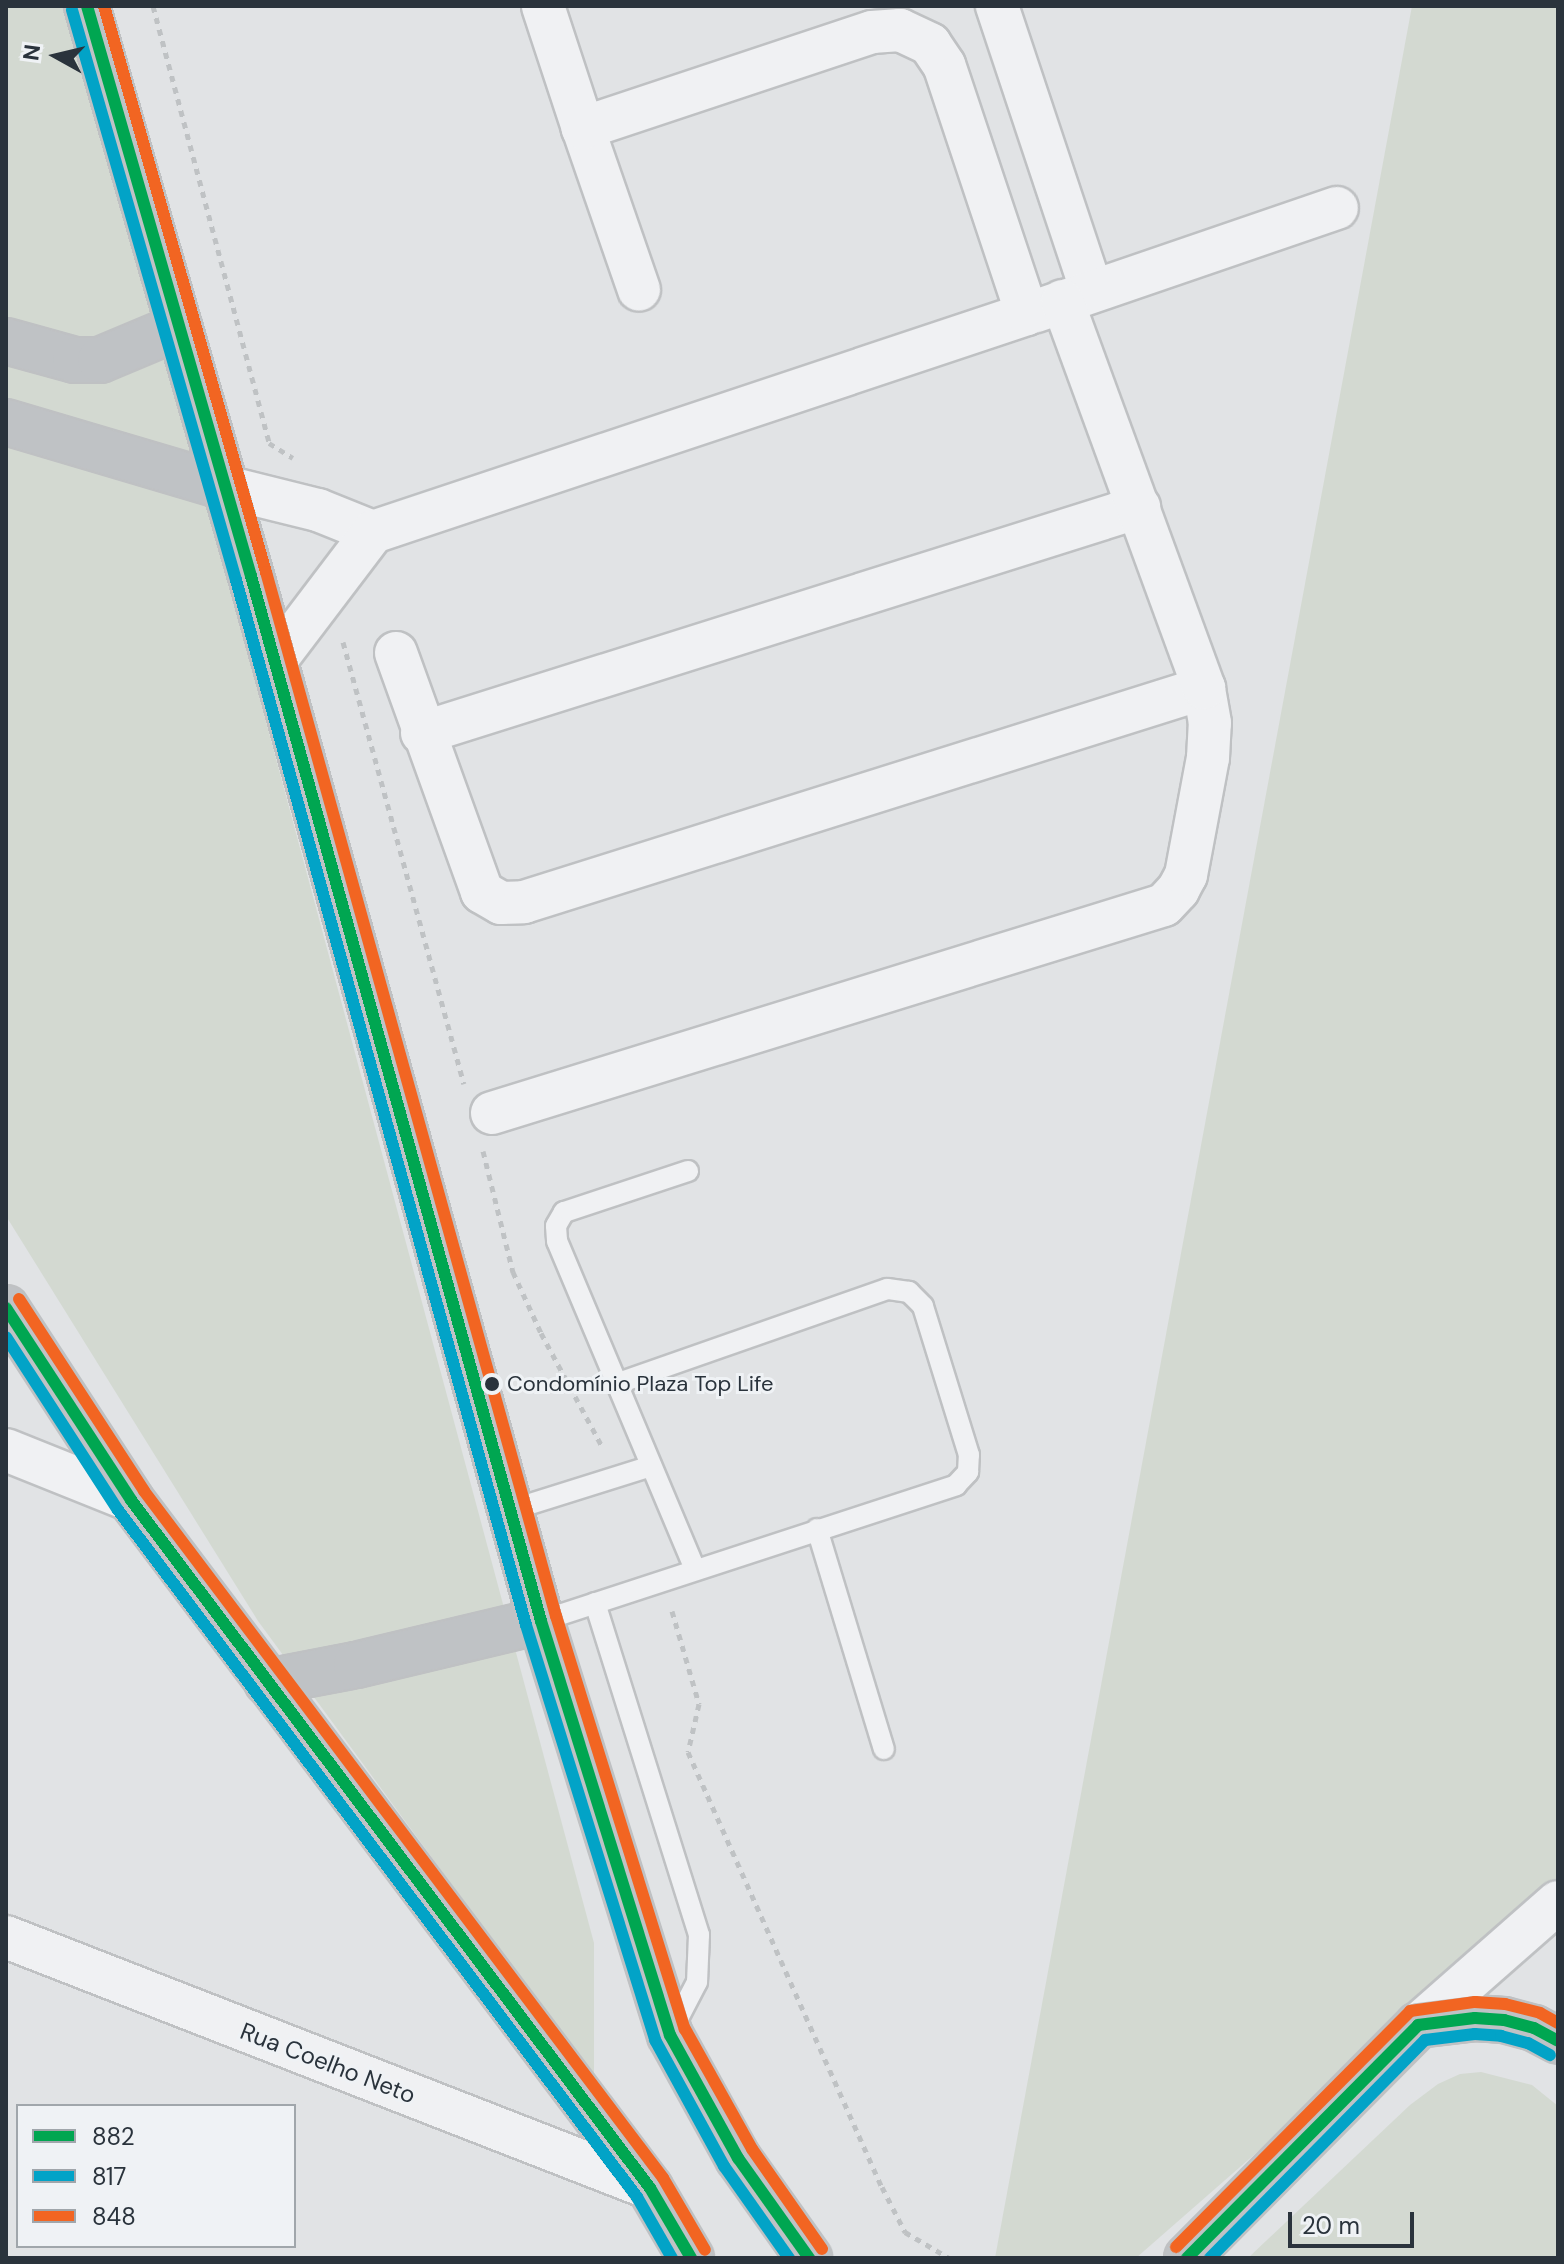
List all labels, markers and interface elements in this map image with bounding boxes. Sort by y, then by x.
north arrow [16,16,96,96]
text: N [16,43,47,63]
place label: Condomínio Plaza Top Life [507,1371,774,1397]
marker: Condomínio Plaza Top Life [484,1376,500,1392]
street label: Rua Coelho Neto [236,2016,420,2110]
legend [16,2104,296,2248]
text: 882 [92,2121,135,2152]
text: 817 [92,2161,126,2192]
scale bar [1292,2196,1418,2246]
text: 848 [92,2201,136,2232]
text: 20 m [1302,2210,1360,2241]

